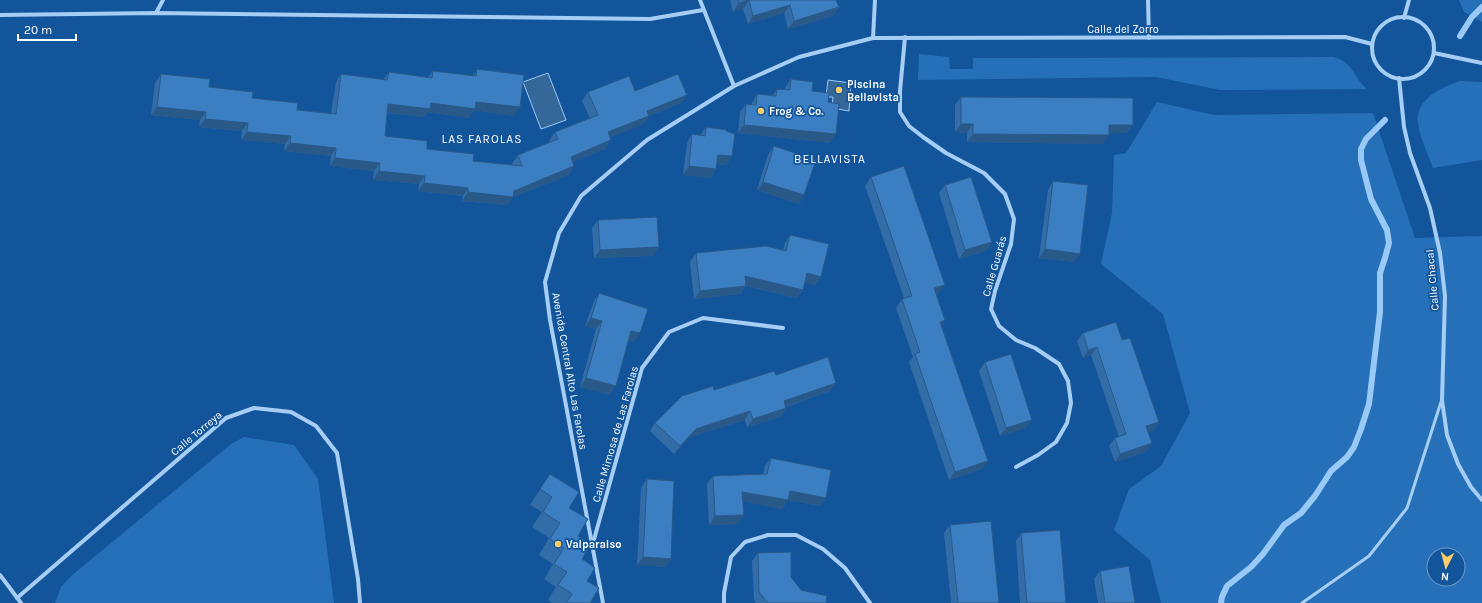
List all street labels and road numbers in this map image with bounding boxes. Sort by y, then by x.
street label: Calle del Zorro [1087,23,1159,36]
street label: Calle Guarás [980,234,1009,298]
street label: Calle Chacal [1423,249,1442,311]
street label: Avenida Central Alto Las Farolas [549,291,590,451]
street label: Calle Mimosa de Las Farolas [590,364,641,504]
street label: Calle Torreya [168,408,224,458]

